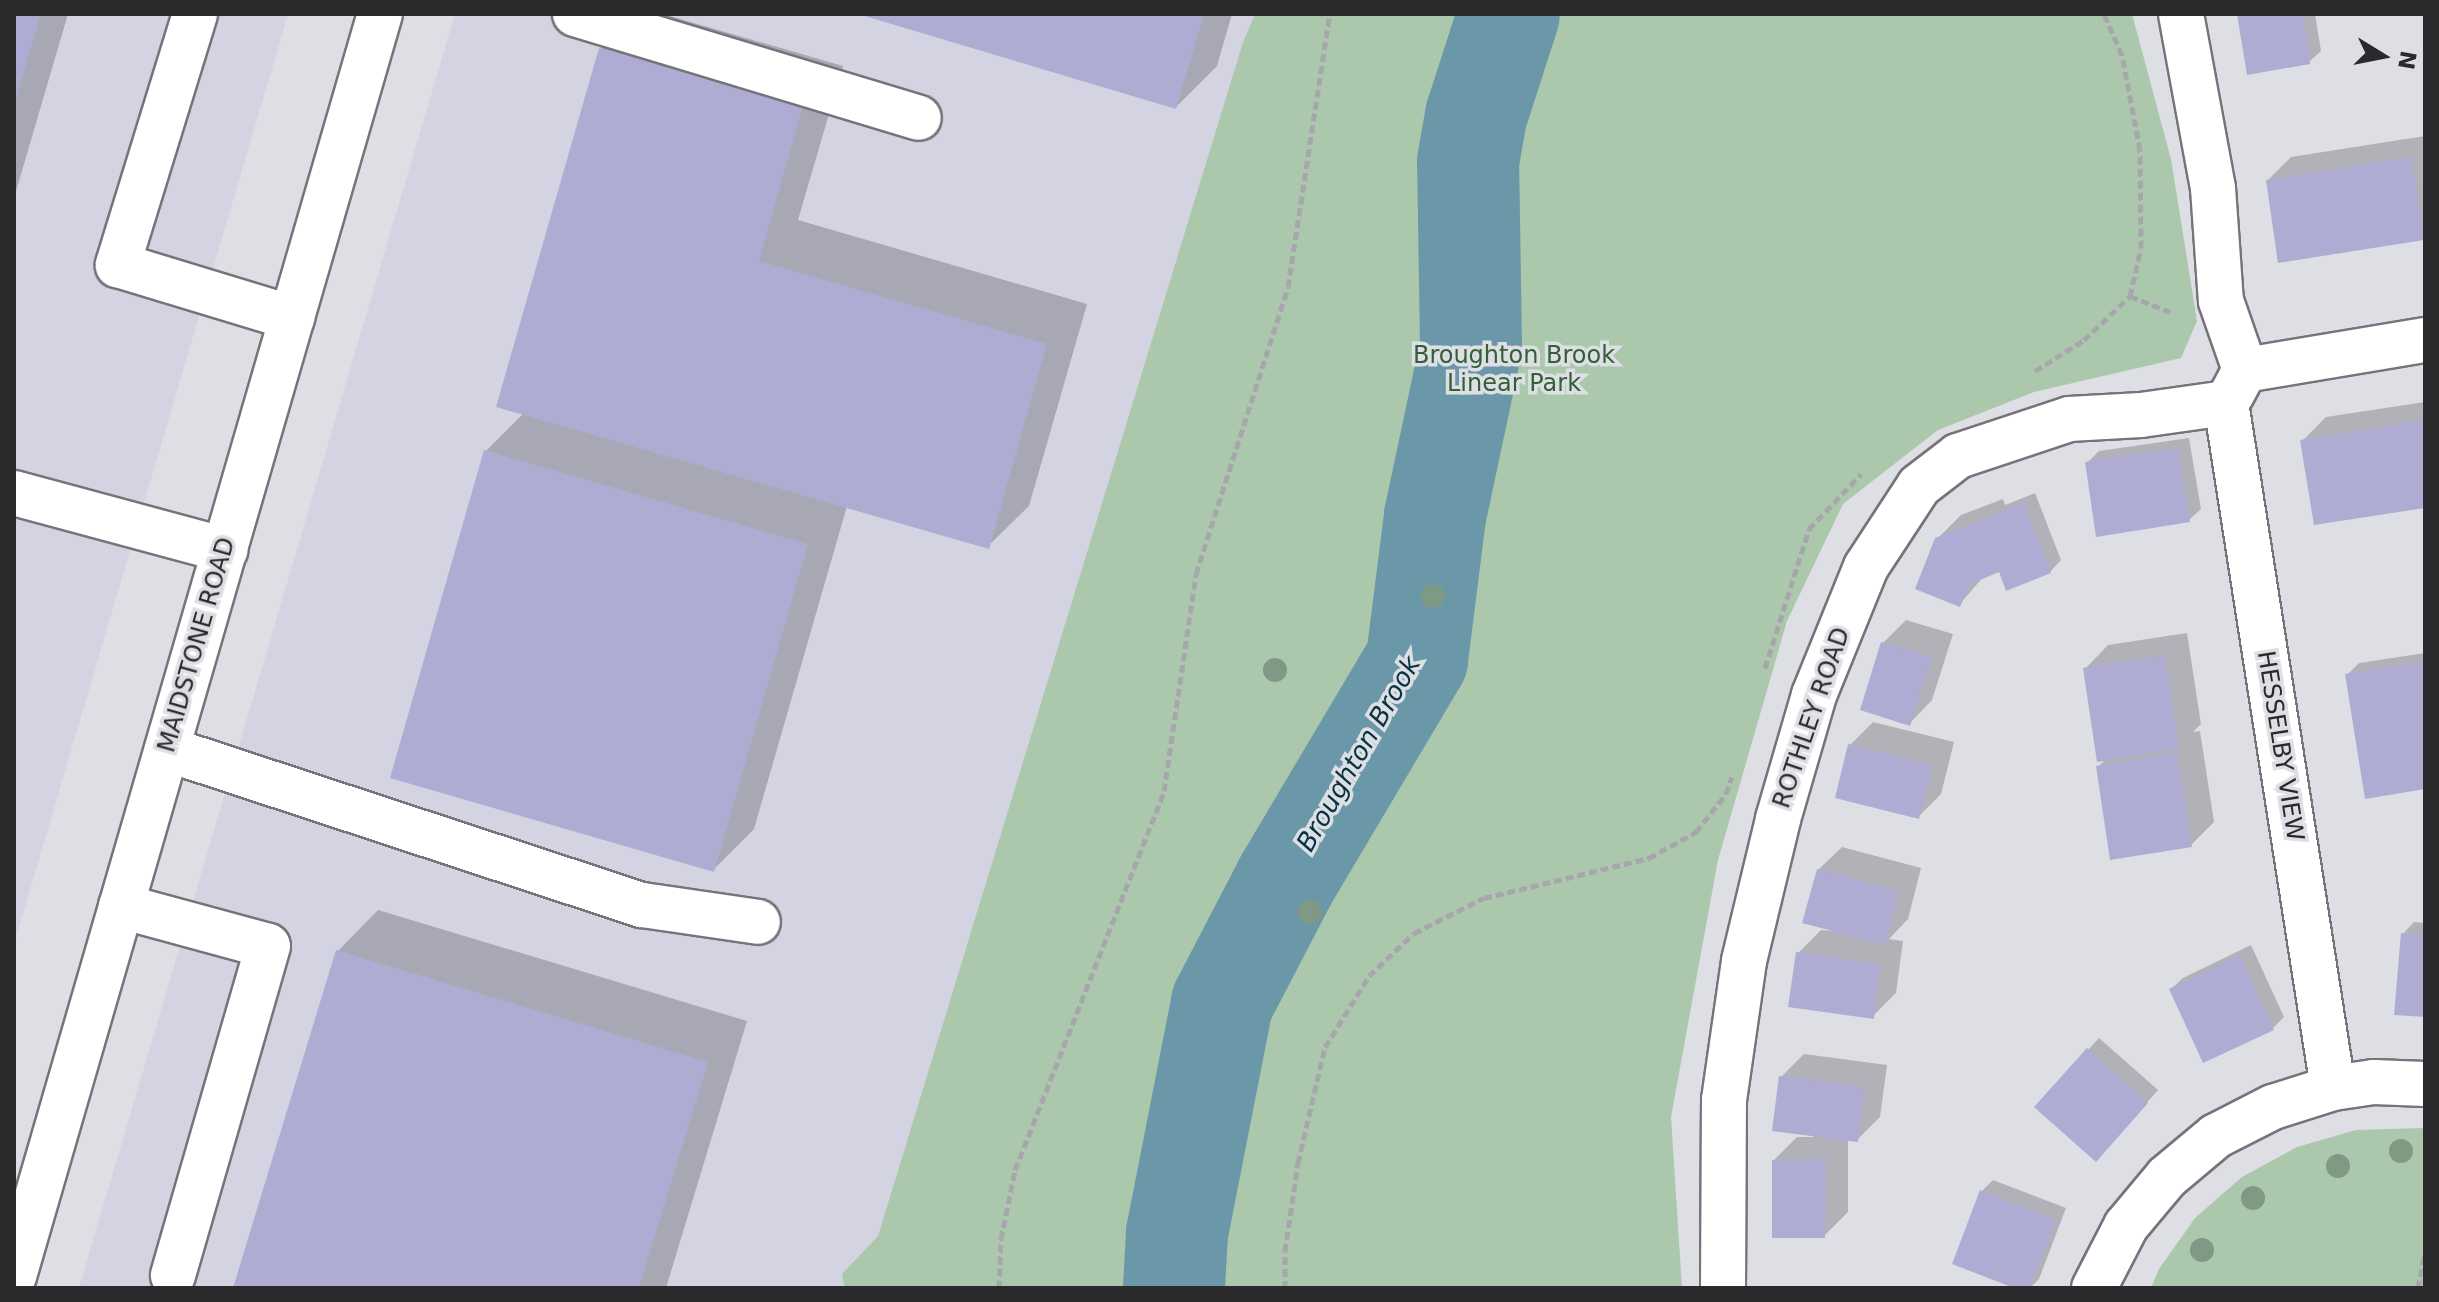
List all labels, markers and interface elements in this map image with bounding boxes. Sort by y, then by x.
north arrow [2343,16,2423,96]
text: N [2393,49,2421,71]
park label: Broughton Brook Linear Park [1413,342,1615,398]
street label: MAIDSTONE ROAD [153,534,241,756]
street label: ROTHLEY ROAD [1768,624,1856,812]
street label: HESSELBY VIEW [2251,649,2309,843]
water label: Broughton Brook [1290,651,1428,857]

